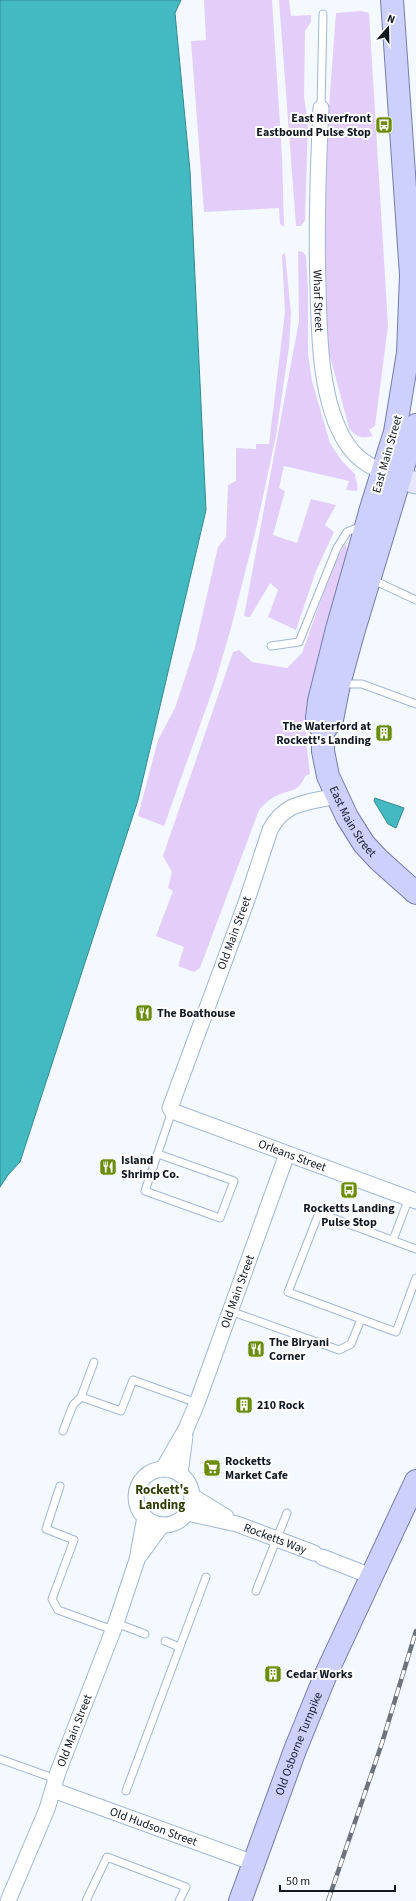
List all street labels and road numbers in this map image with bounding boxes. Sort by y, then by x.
street label: Wharf Street [309,270,327,332]
street label: East Main Street [368,413,407,495]
street label: East Main Street [325,783,380,861]
street label: Old Main Street [213,894,256,972]
street label: Orleans Street [256,1136,328,1176]
street label: Old Main Street [217,1253,259,1331]
street label: Rocketts Way [241,1519,309,1559]
street label: Old Osborne Turnpike [271,1689,327,1798]
street label: Old Main Street [53,1692,96,1770]
street label: Old Hudson Street [107,1803,199,1851]

